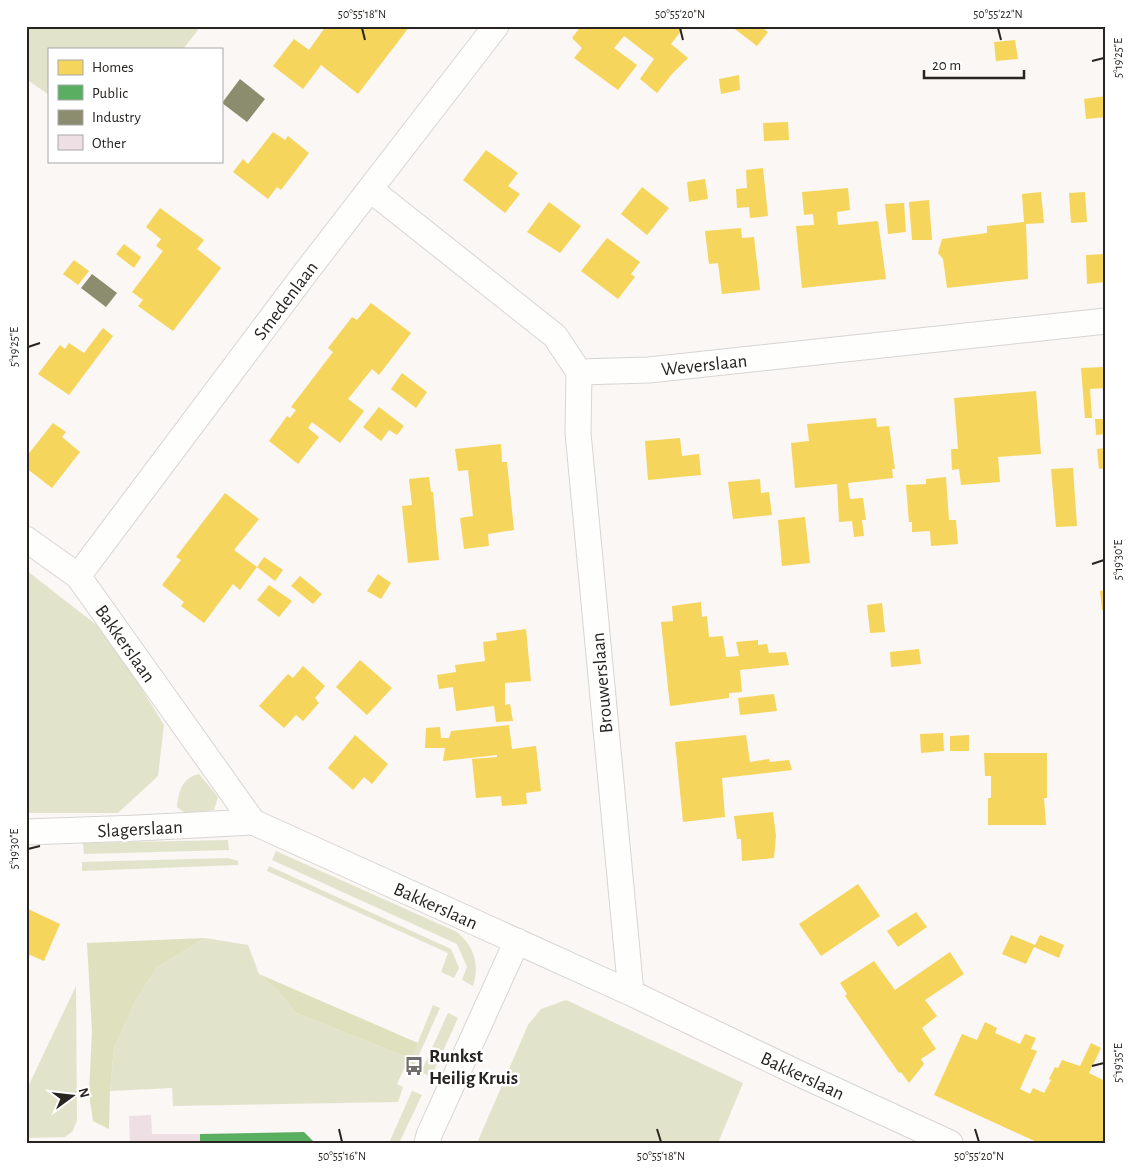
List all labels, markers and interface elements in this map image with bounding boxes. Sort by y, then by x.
text: 50°55'18"N [338,8,386,20]
text: 50°55'20"N [655,8,705,20]
text: 50°55'22"N [973,8,1023,20]
text: 5°19'25"E [1112,38,1124,78]
legend [48,48,222,162]
scale bar [924,48,1024,80]
text: 20 m [932,58,961,73]
text: Homes [92,60,134,75]
text: Public [92,86,128,101]
text: Industry [92,110,141,125]
text: Other [92,136,126,151]
street label: Smedenlaan [251,258,322,344]
text: 5°19'25"E [8,327,20,367]
street label: Weverslaan [660,352,748,379]
text: 5°19'30"E [1112,539,1124,580]
street label: Bakkerslaan [91,602,158,686]
street label: Brouwerslaan [589,632,616,734]
street label: Slagerslaan [97,818,183,841]
text: 5°19'30"E [8,828,20,869]
street label: Bakkerslaan [391,879,480,933]
text: 5°19'35"E [1112,1043,1124,1083]
place label: Runkst Heilig Kruis [429,1047,518,1088]
street label: Bakkerslaan [758,1049,847,1104]
bus stop icon: Runkst Heilig Kruis [403,1055,425,1077]
north arrow [48,1072,98,1122]
text: N [76,1086,92,1099]
text: 50°55'16"N [318,1150,366,1162]
text: 50°55'18"N [637,1150,685,1162]
text: 50°55'20"N [954,1150,1004,1162]

